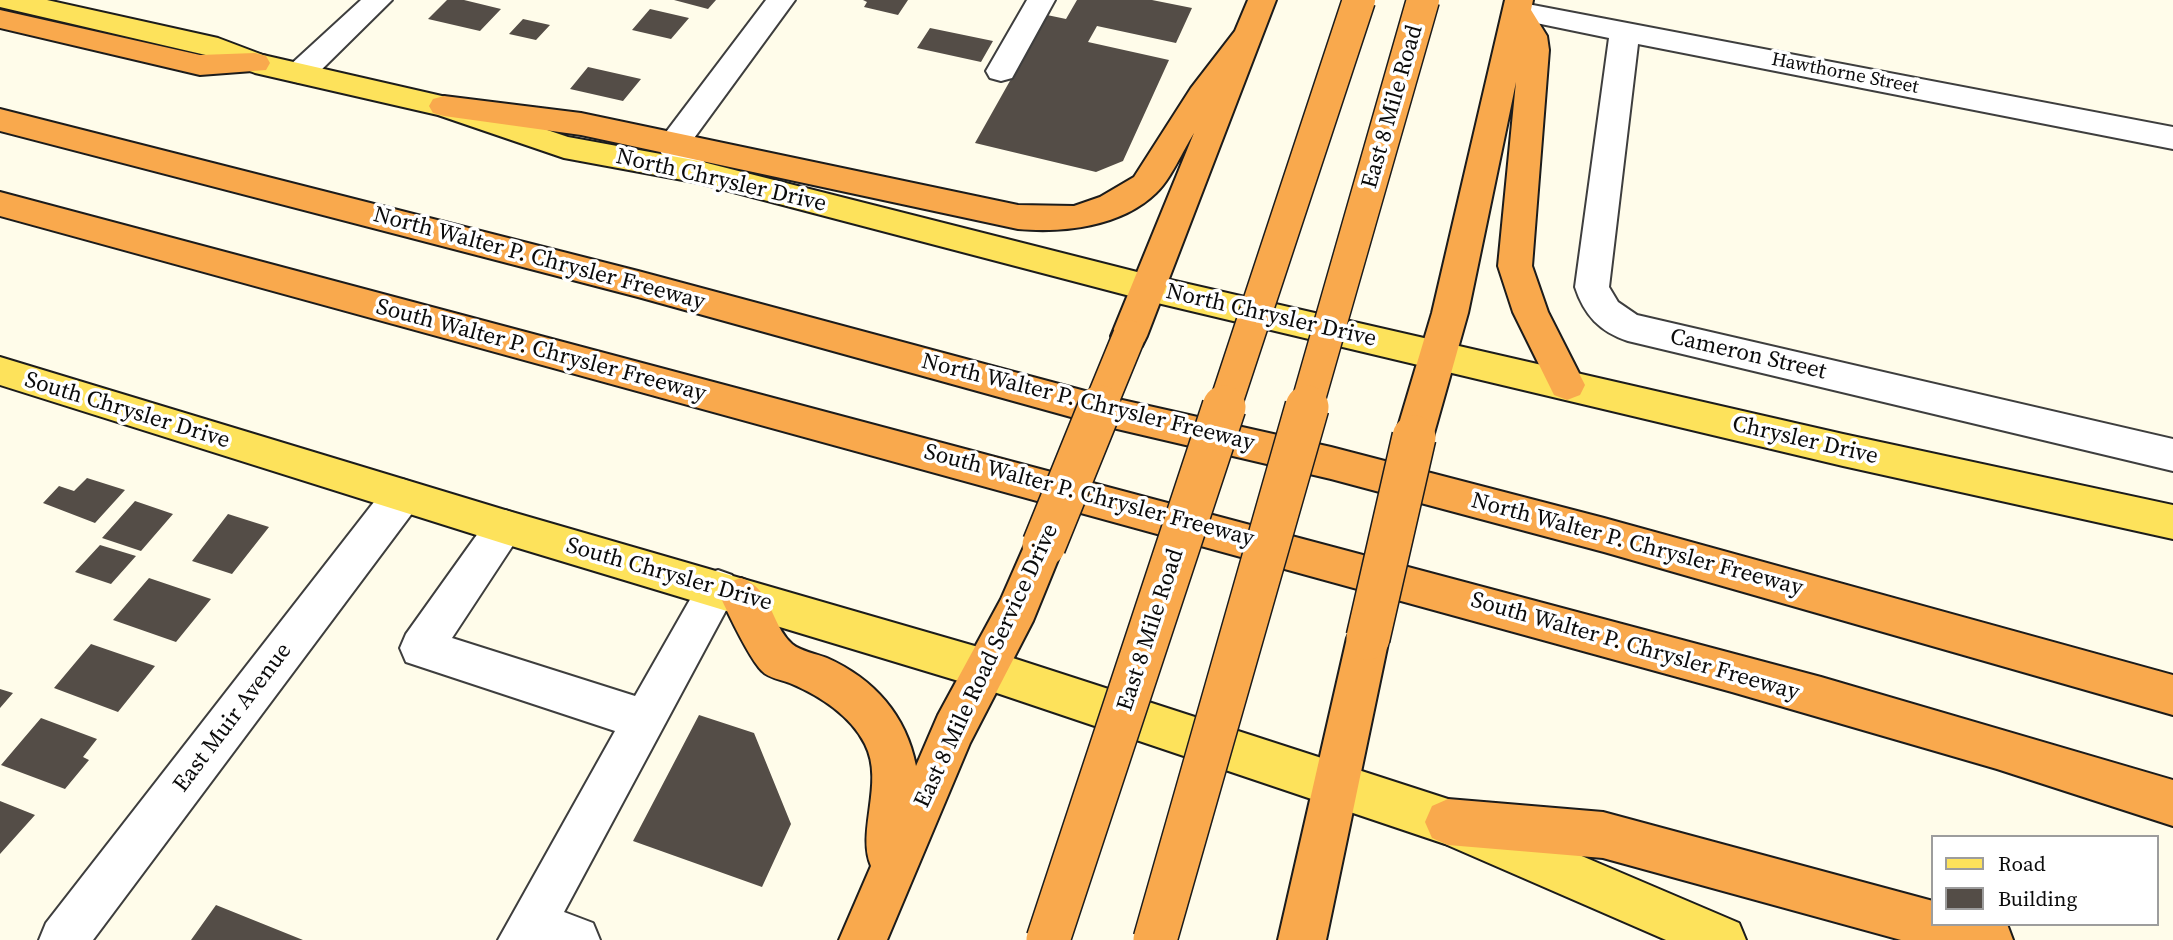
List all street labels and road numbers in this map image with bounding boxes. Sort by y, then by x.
street label: East 8 Mile Road [1356,22,1430,192]
street label: Hawthorne Street [1769,49,1921,99]
street label: North Chrysler Drive [613,143,829,219]
street label: North Walter P. Chrysler Freeway [370,201,708,317]
street label: North Chrysler Drive [1163,278,1379,354]
street label: South Walter P. Chrysler Freeway [373,294,709,408]
street label: Cameron Street [1667,324,1829,386]
street label: North Walter P. Chrysler Freeway [919,348,1257,458]
street label: South Chrysler Drive [21,367,233,455]
street label: Chrysler Drive [1729,411,1881,471]
street label: South Walter P. Chrysler Freeway [921,439,1257,553]
street label: North Walter P. Chrysler Freeway [1468,487,1806,603]
street label: East 8 Mile Road Service Drive [909,520,1065,812]
street label: South Chrysler Drive [563,532,775,618]
street label: East 8 Mile Road [1112,545,1190,715]
street label: South Walter P. Chrysler Freeway [1468,587,1802,707]
street label: East Muir Avenue [168,638,298,798]

